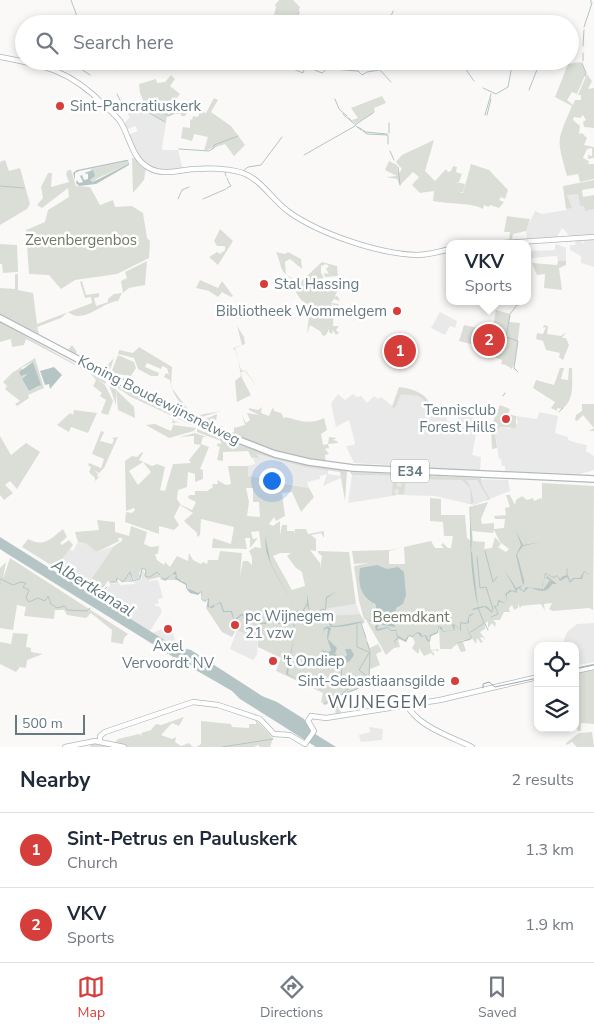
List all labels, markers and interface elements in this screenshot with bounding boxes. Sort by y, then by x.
search box [15,15,579,70]
icon: search [33,29,61,57]
text: Search here [73,30,174,56]
place label: Sint-Pancratiuskerk [70,96,201,116]
marker: Sint-Pancratiuskerk [54,100,66,112]
park label: Zevenbergenbos [25,230,137,250]
popup [446,240,531,305]
text: VKV [465,249,504,275]
place label: Stal Hassing [274,274,359,294]
text: Sports [465,275,512,297]
marker: Stal Hassing [258,278,270,290]
place label: Bibliotheek Wommelgem [216,301,387,321]
marker: Bibliotheek Wommelgem [391,305,403,317]
pin: 2 [473,321,505,359]
pin: 1 [384,332,416,370]
street label: Koning Boudewijnsnelweg [74,350,244,450]
place label: Tennisclub Forest Hills [419,400,496,437]
marker: Tennisclub Forest Hills [500,413,512,425]
road number: E34 [391,460,429,482]
your location [259,468,285,494]
water label: Albertkanaal [47,553,139,622]
place label: pc Wijnegem 21 vzw [245,606,334,643]
park label: Beemdkant [373,607,450,627]
marker: pc Wijnegem 21 vzw [229,619,241,631]
marker: Axel Vervoordt NV [162,623,174,635]
place label: Axel Vervoordt NV [121,636,215,673]
map controls [534,642,579,732]
button: locate [534,642,579,687]
place label: 't Ondiep [283,651,345,671]
marker: 't Ondiep [267,655,279,667]
place label: Sint-Sebastiaansgilde [298,671,445,691]
marker: Sint-Sebastiaansgilde [449,675,461,687]
button: layers [534,687,579,732]
district label: WIJNEGEM [328,690,428,714]
scale bar [15,712,85,735]
text: 500 m [22,714,63,733]
text: Nearby [20,766,90,794]
text: 2 results [512,769,574,791]
text: Sint-Petrus en Pauluskerk [67,826,297,852]
text: 1 [31,839,41,861]
text: 1.3 km [525,839,574,861]
text: Church [67,852,118,874]
text: VKV [67,901,106,927]
text: 2 [31,914,41,936]
text: 1.9 km [525,914,574,936]
text: Sports [67,927,115,949]
tab: Map [77,973,105,1022]
tab: Directions [260,973,323,1022]
tab: Saved [478,973,517,1022]

